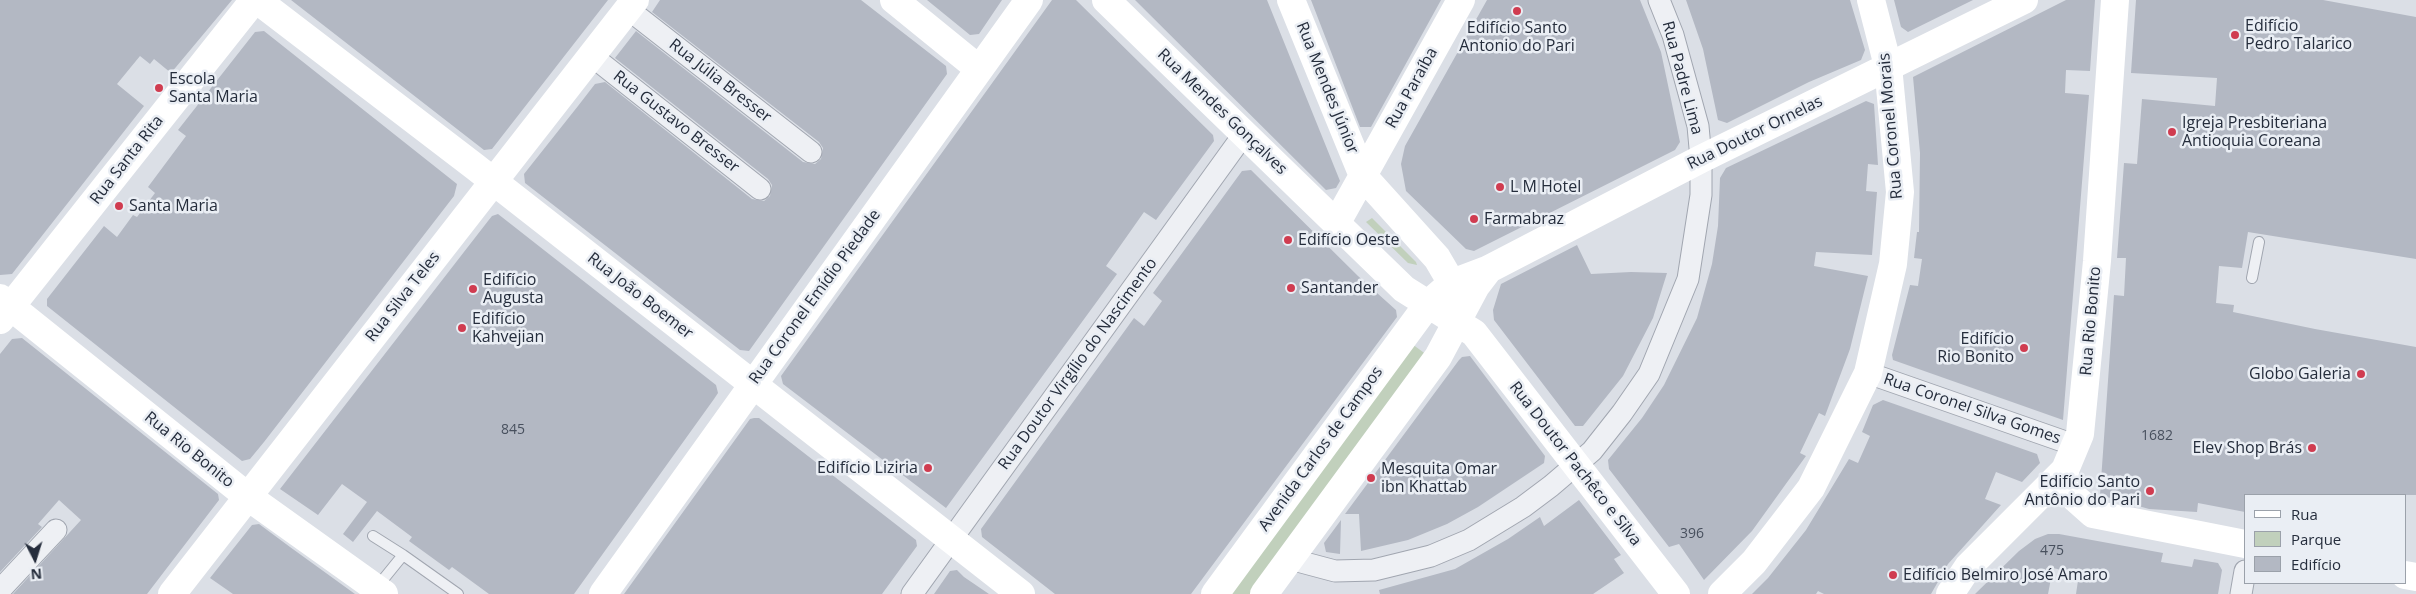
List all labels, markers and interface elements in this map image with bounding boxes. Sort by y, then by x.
marker: Edifício Santo Antonio do Pari [1511,5,1523,17]
place label: Edifício Pedro Talarico [2245,16,2352,54]
place label: Edifício Santo Antonio do Pari [1459,18,1575,56]
street label: Rua Mendes Júnior [1292,19,1362,157]
street label: Rua Padre Lima [1658,19,1706,137]
marker: Edifício Pedro Talarico [2229,29,2241,41]
street label: Rua Júlia Bresser [665,35,775,127]
street label: Rua Paraíba [1382,44,1442,132]
street label: Rua Mendes Gonçalves [1153,45,1291,179]
street label: Rua Coronel Morais [1875,52,1907,200]
street label: Rua Gustavo Bresser [609,67,743,177]
place label: Escola Santa Maria [169,69,258,107]
marker: Escola Santa Maria [153,82,165,94]
street label: Rua Doutor Ornelas [1684,92,1826,174]
street label: Rua Santa Rita [86,112,168,208]
place label: Igreja Presbiteriana Antioquia Coreana [2182,113,2327,151]
marker: Igreja Presbiteriana Antioquia Coreana [2166,126,2178,138]
place label: L M Hotel [1510,177,1581,197]
marker: L M Hotel [1494,181,1506,193]
place label: Santa Maria [129,196,218,216]
marker: Santa Maria [113,200,125,212]
street label: Rua Coronel Emídio Piedade [745,206,885,388]
place label: Farmabraz [1484,209,1564,229]
marker: Farmabraz [1468,213,1480,225]
place label: Edifício Oeste [1298,230,1399,250]
marker: Edifício Oeste [1282,234,1294,246]
street label: Rua Silva Teles [362,248,444,346]
street label: Rua João Boemer [583,249,697,343]
street label: Rua Doutor Virgílio do Nascimento [995,254,1161,474]
street label: Rua Rio Bonito [2077,266,2105,376]
place label: Edifício Augusta [483,270,544,308]
place label: Santander [1301,278,1378,298]
marker: Santander [1285,282,1297,294]
marker: Edifício Augusta [467,283,479,295]
place label: Edifício Kahvejian [472,309,544,347]
marker: Edifício Kahvejian [456,322,468,334]
place label: Edifício Rio Bonito [1937,329,2014,367]
marker: Edifício Rio Bonito [2018,342,2030,354]
street label: Avenida Carlos de Campos [1255,363,1387,535]
place label: Globo Galeria [2249,364,2351,384]
marker: Globo Galeria [2355,368,2367,380]
street label: Rua Coronel Silva Gomes [1881,370,2063,448]
street label: Rua Doutor Pachêco e Silva [1505,378,1645,550]
street label: Rua Rio Bonito [140,408,238,492]
house number: 845 [501,422,525,438]
house number: 1682 [2141,428,2173,444]
place label: Elev Shop Brás [2192,438,2302,458]
marker: Elev Shop Brás [2306,442,2318,454]
place label: Edifício Liziria [817,458,918,478]
place label: Mesquita Omar ibn Khattab [1381,459,1497,497]
marker: Edifício Liziria [922,462,934,474]
marker: Mesquita Omar ibn Khattab [1365,472,1377,484]
place label: Edifício Santo Antônio do Pari [2024,472,2140,510]
marker: Edifício Santo Antônio do Pari [2144,485,2156,497]
legend [2244,494,2406,584]
text: Rua [2291,504,2318,524]
house number: 396 [1680,526,1704,542]
text: Parque [2291,529,2341,549]
north arrow [10,534,60,584]
house number: 475 [2040,543,2064,559]
text: Edifício [2291,554,2341,574]
text: N [30,564,43,584]
place label: Edifício Belmiro José Amaro [1903,565,2108,585]
marker: Edifício Belmiro José Amaro [1887,569,1899,581]

